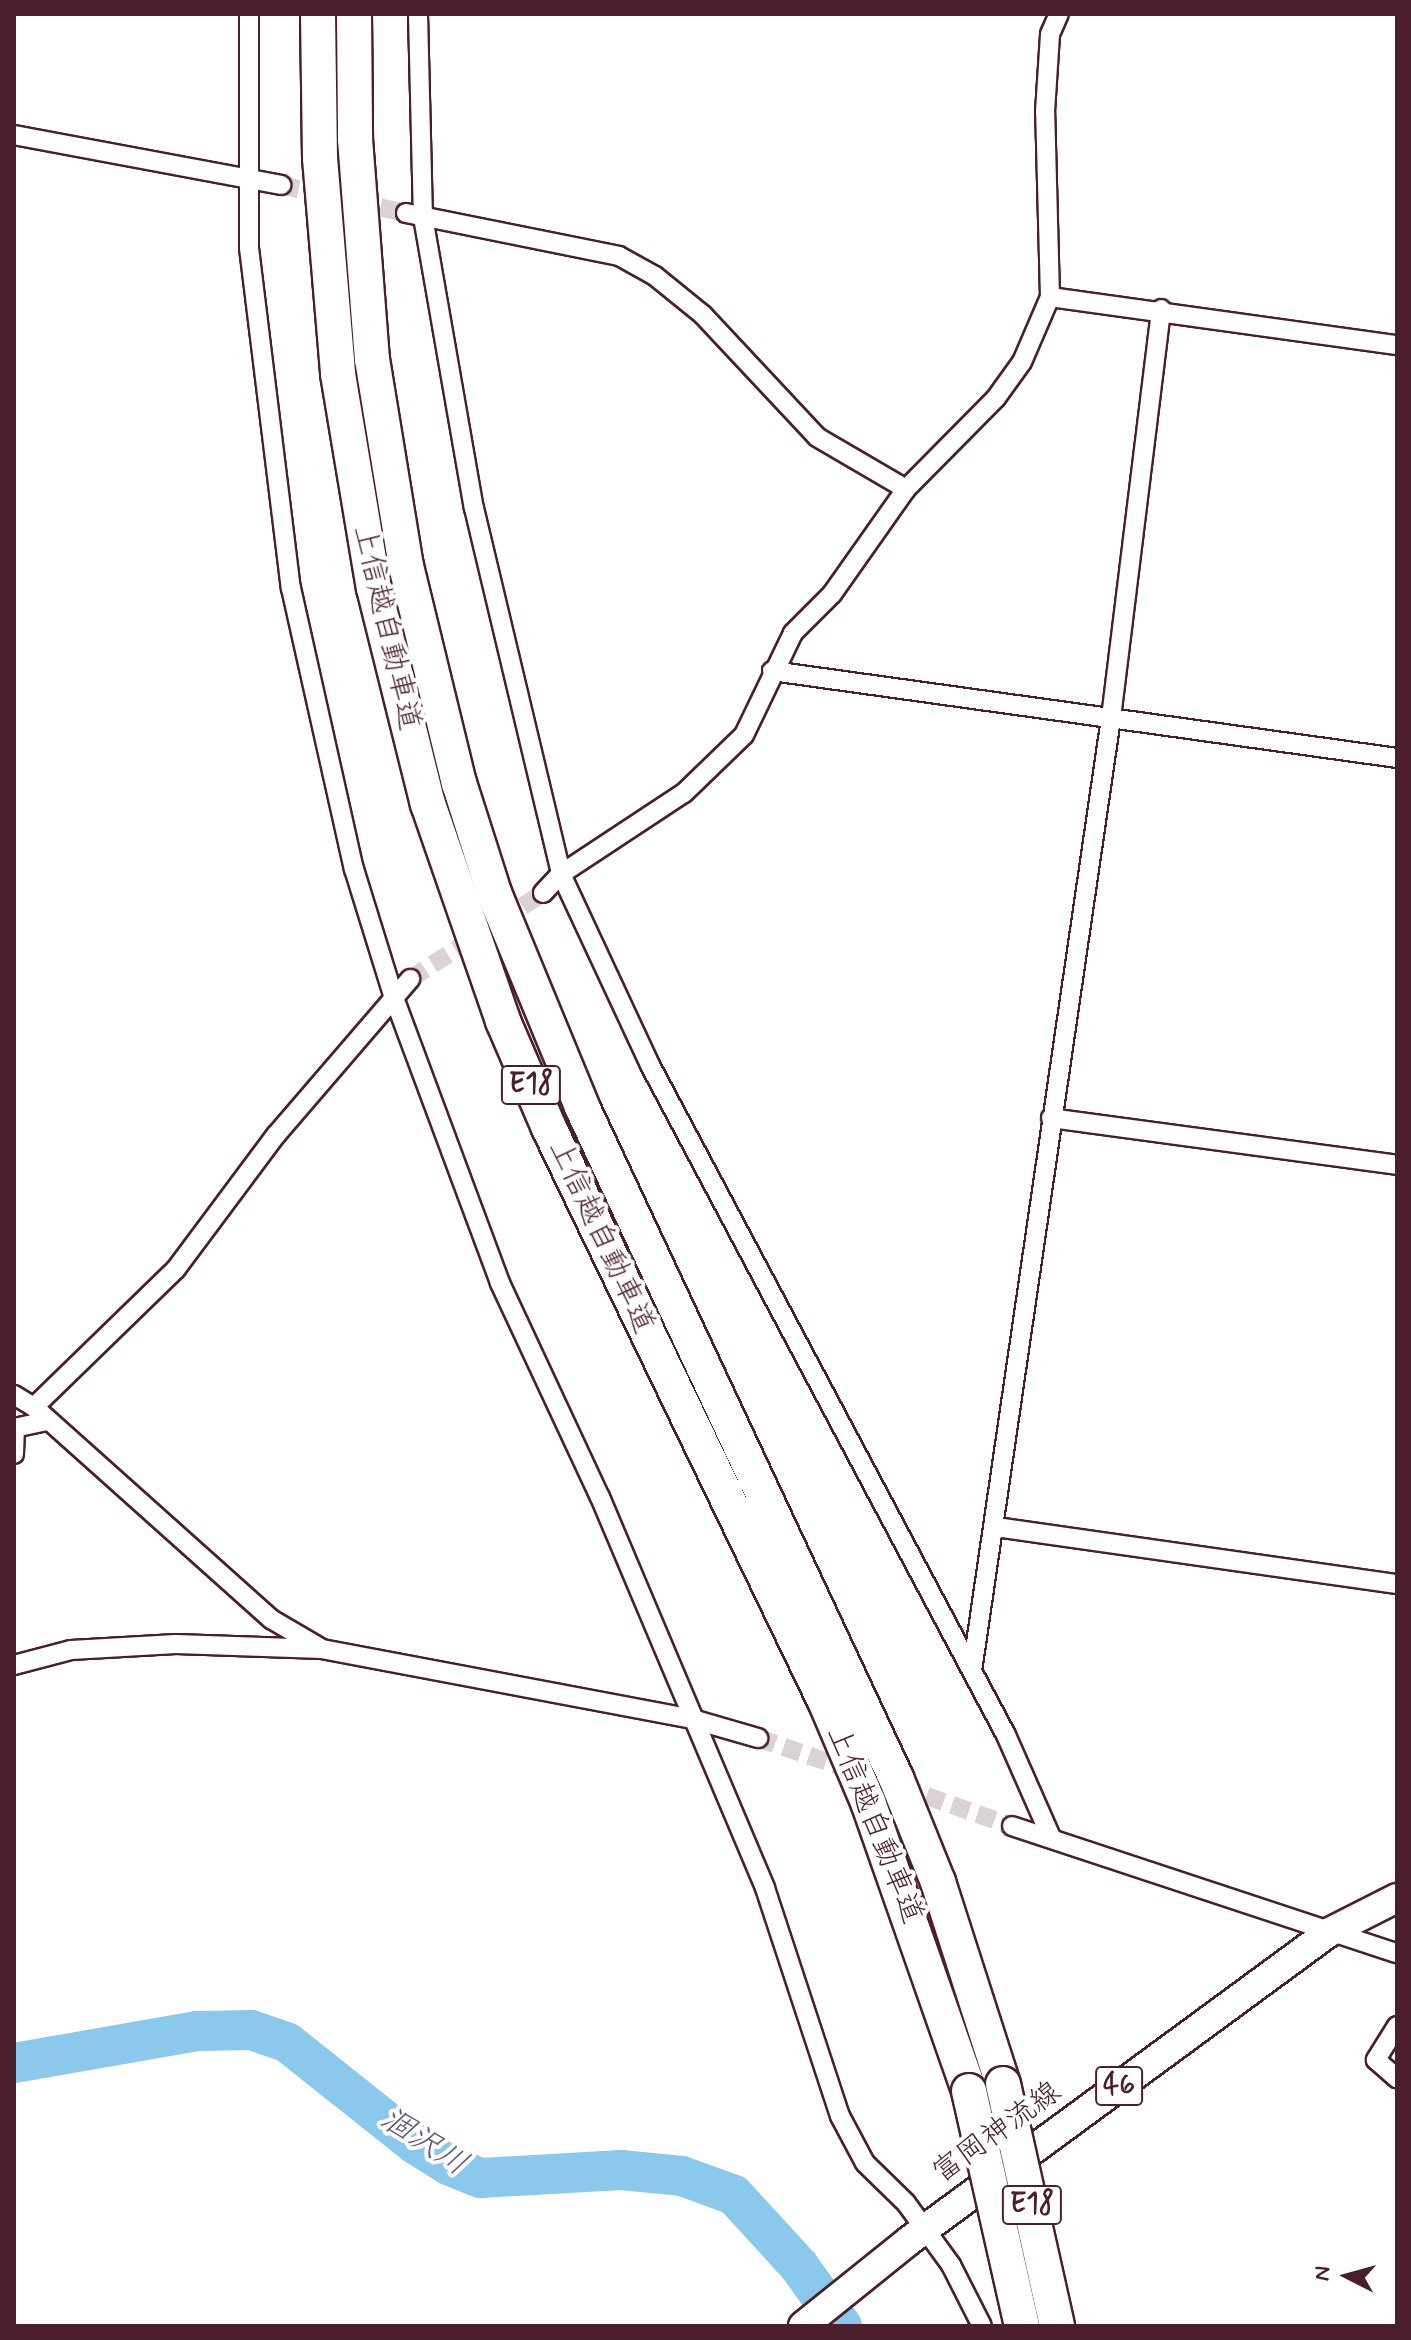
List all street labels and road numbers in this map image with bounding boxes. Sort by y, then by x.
street label: 上信越自動車道 [345,522,427,734]
road number: E18 [499,1061,563,1109]
street label: 上信越自動車道 [540,1134,662,1340]
street label: 上信越自動車道 [818,1721,930,1929]
road number: 46 [1095,2062,1143,2110]
street label: 富岡神流線 [926,2074,1068,2192]
road number: E18 [1000,2181,1064,2229]

